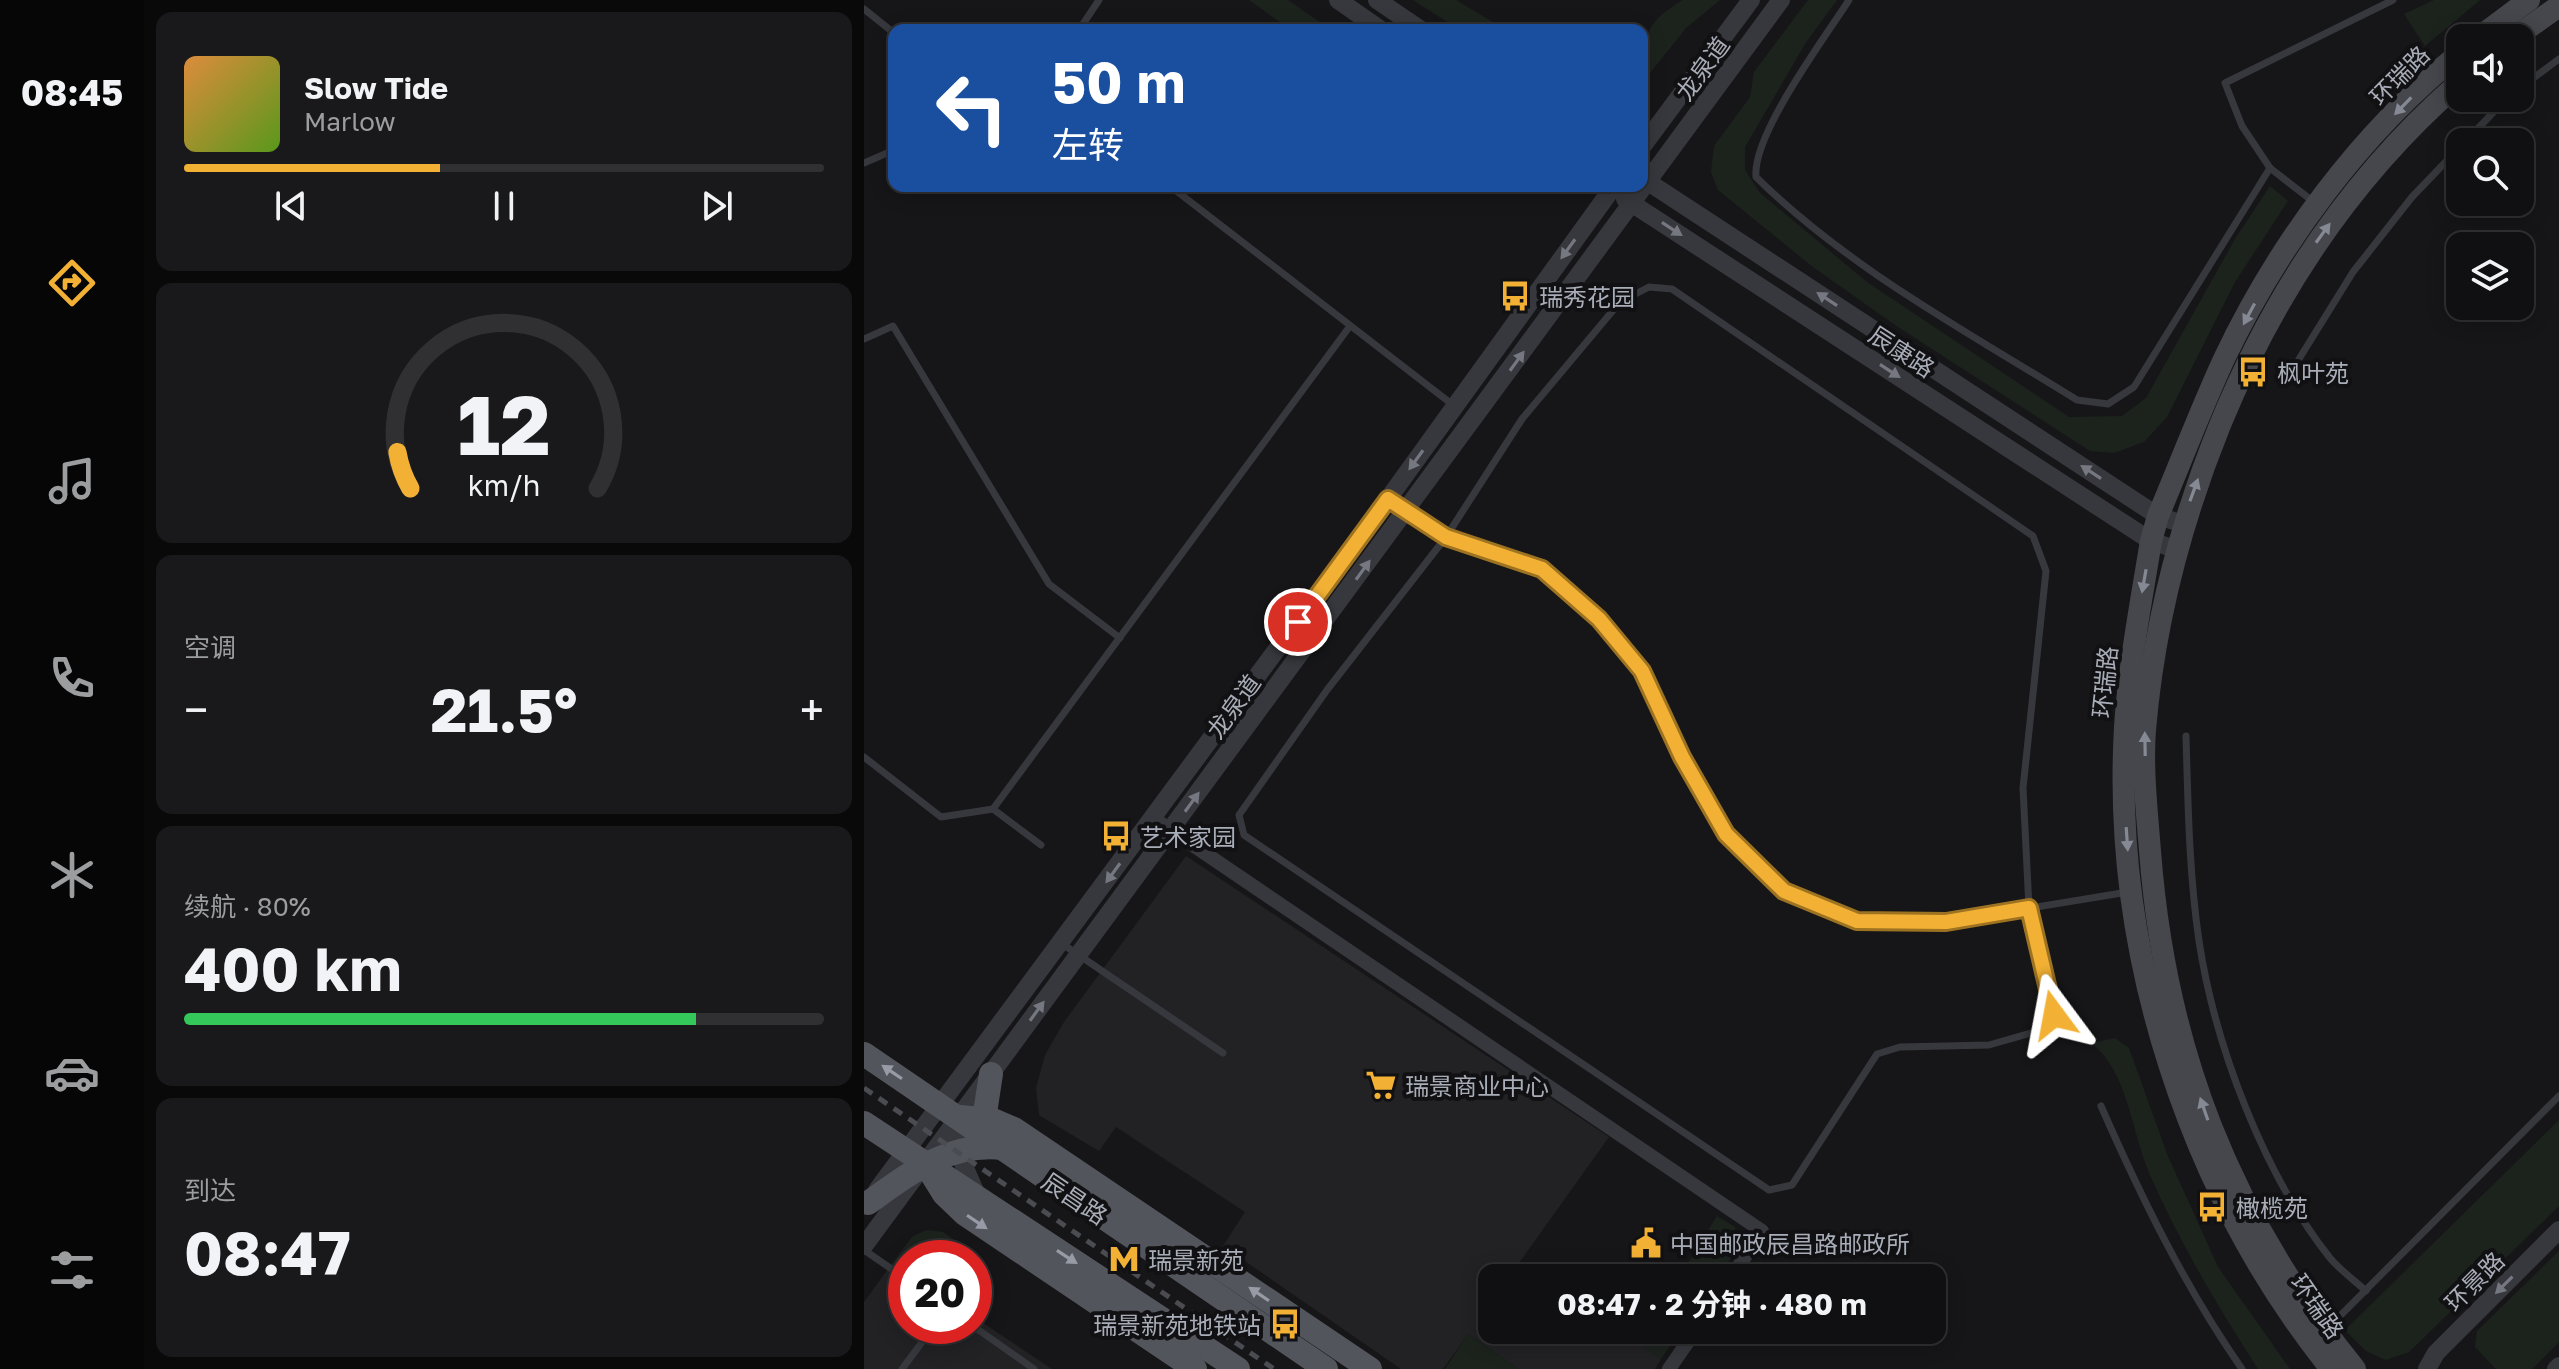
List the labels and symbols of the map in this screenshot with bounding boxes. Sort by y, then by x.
street label: 龙泉道 [1669,30,1735,106]
street label: 环瑞路 [2363,39,2435,111]
one-way arrow [2394,96,2413,115]
one-way arrow [1661,221,1682,236]
one-way arrow [2315,222,2331,244]
one-way arrow [1561,239,1576,260]
bus stop icon: 瑞秀花园 [1498,279,1532,313]
place label: 瑞秀花园 [1539,282,1635,311]
one-way arrow [1816,292,1838,307]
one-way arrow [2242,303,2256,325]
street label: 辰康路 [1864,319,1940,383]
one-way arrow [1509,350,1524,371]
bus stop icon: 枫叶苑 [2236,355,2270,389]
place label: 枫叶苑 [2277,358,2349,387]
one-way arrow [1879,363,1900,378]
one-way arrow [1409,450,1424,471]
one-way arrow [2081,465,2102,480]
one-way arrow [2189,478,2201,502]
one-way arrow [1354,560,1370,580]
one-way arrow [2138,569,2150,594]
pin [1264,588,1332,656]
street label: 环瑞路 [2086,645,2122,719]
street label: 龙泉道 [1200,668,1266,744]
one-way arrow [2139,731,2152,756]
one-way arrow [1183,791,1199,812]
bus stop icon: 艺术家园 [1099,819,1133,853]
place label: 艺术家园 [1140,822,1236,851]
one-way arrow [2121,827,2134,852]
one-way arrow [1105,862,1121,884]
position arrow [2012,973,2096,1057]
one-way arrow [1029,1001,1045,1021]
one-way arrow [881,1066,903,1080]
supermarket icon: 瑞景商业中心 [1364,1068,1398,1102]
place label: 瑞景商业中心 [1405,1071,1549,1100]
one-way arrow [2198,1097,2210,1121]
street label: 辰昌路 [1037,1166,1113,1230]
bus stop icon: 橄榄苑 [2195,1190,2229,1224]
place label: 橄榄苑 [2236,1193,2308,1222]
one-way arrow [966,1214,987,1229]
public building icon: 中国邮政辰昌路邮政所 [1629,1226,1663,1260]
place label: 中国邮政辰昌路邮政所 [1670,1229,1910,1258]
speed limit sign: 20 [888,1240,992,1344]
metro station icon: 瑞景新苑 [1107,1242,1141,1276]
place label: 瑞景新苑 [1148,1245,1244,1274]
street label: 环景路 [2438,1245,2510,1317]
one-way arrow [1056,1249,1077,1264]
street label: 环瑞路 [2285,1268,2351,1344]
one-way arrow [2495,1275,2514,1294]
one-way arrow [1249,1287,1270,1302]
bus stop icon: 瑞景新苑地铁站 [1268,1307,1302,1341]
place label: 瑞景新苑地铁站 [1093,1310,1261,1339]

